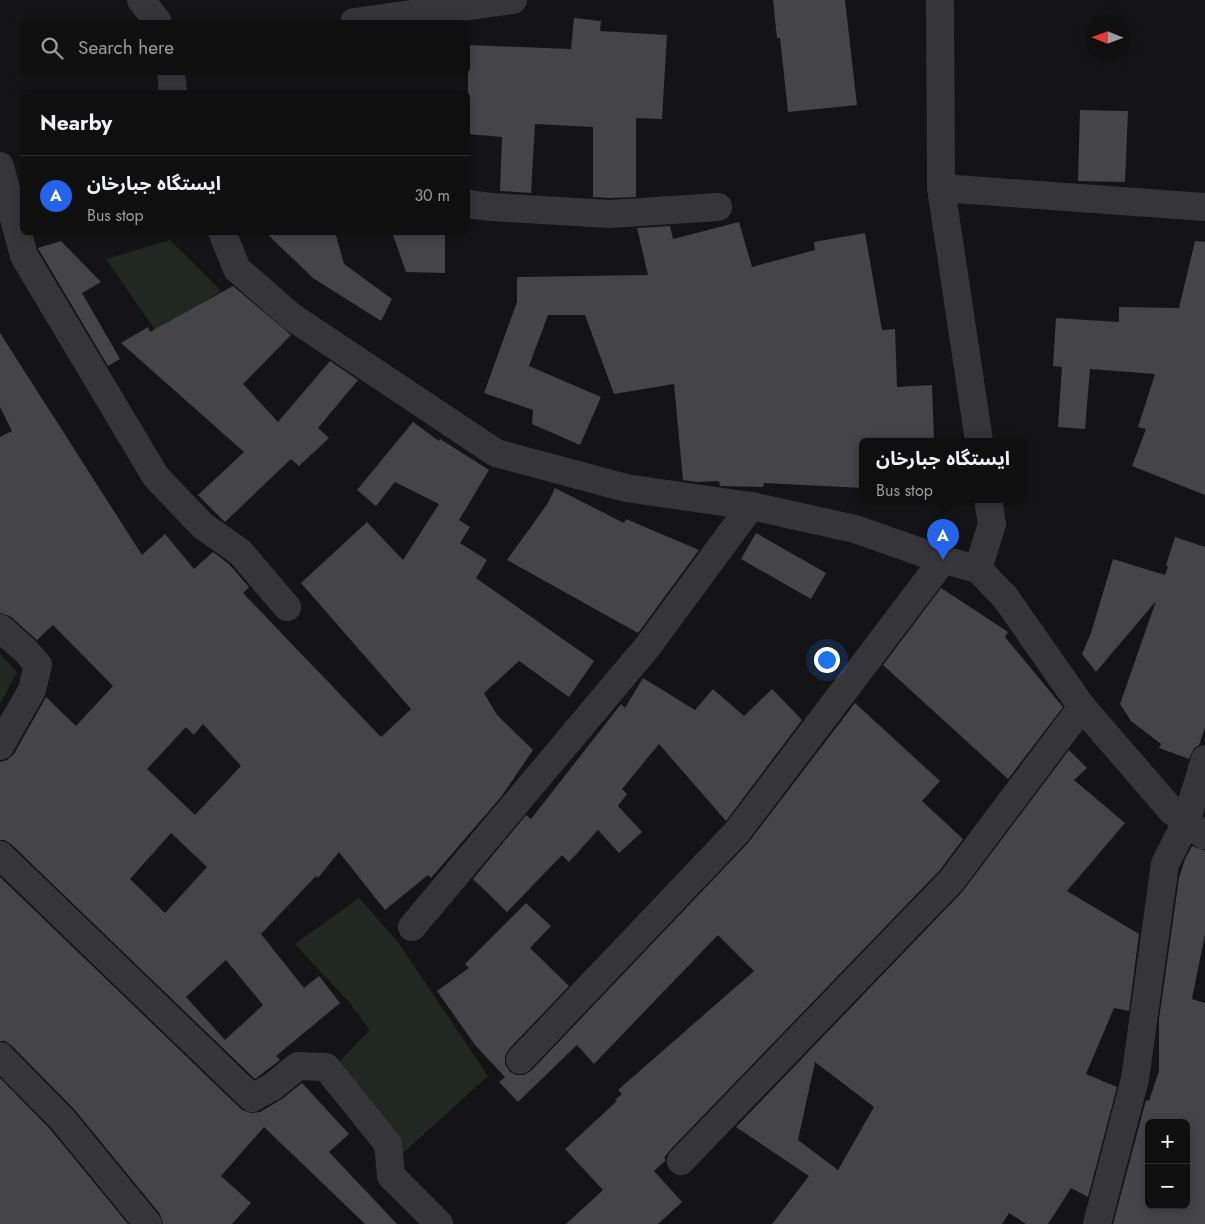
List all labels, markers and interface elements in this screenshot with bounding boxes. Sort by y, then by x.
north arrow [1085,15,1130,60]
search box [20,20,470,75]
icon: search [38,34,66,62]
text: Search here [78,34,174,61]
text: Nearby [40,108,112,138]
text: ایستگاه جبارخان [87,170,221,197]
text: A [50,184,62,207]
text: 30 m [414,184,450,207]
text: Bus stop [87,204,144,227]
popup [859,438,1027,503]
text: ایستگاه جبارخان [876,445,1010,472]
text: Bus stop [876,479,933,502]
pin: A [927,519,959,560]
your location [814,647,840,673]
map controls [1145,1119,1190,1209]
button: + [1145,1119,1190,1164]
button: − [1145,1164,1190,1209]

